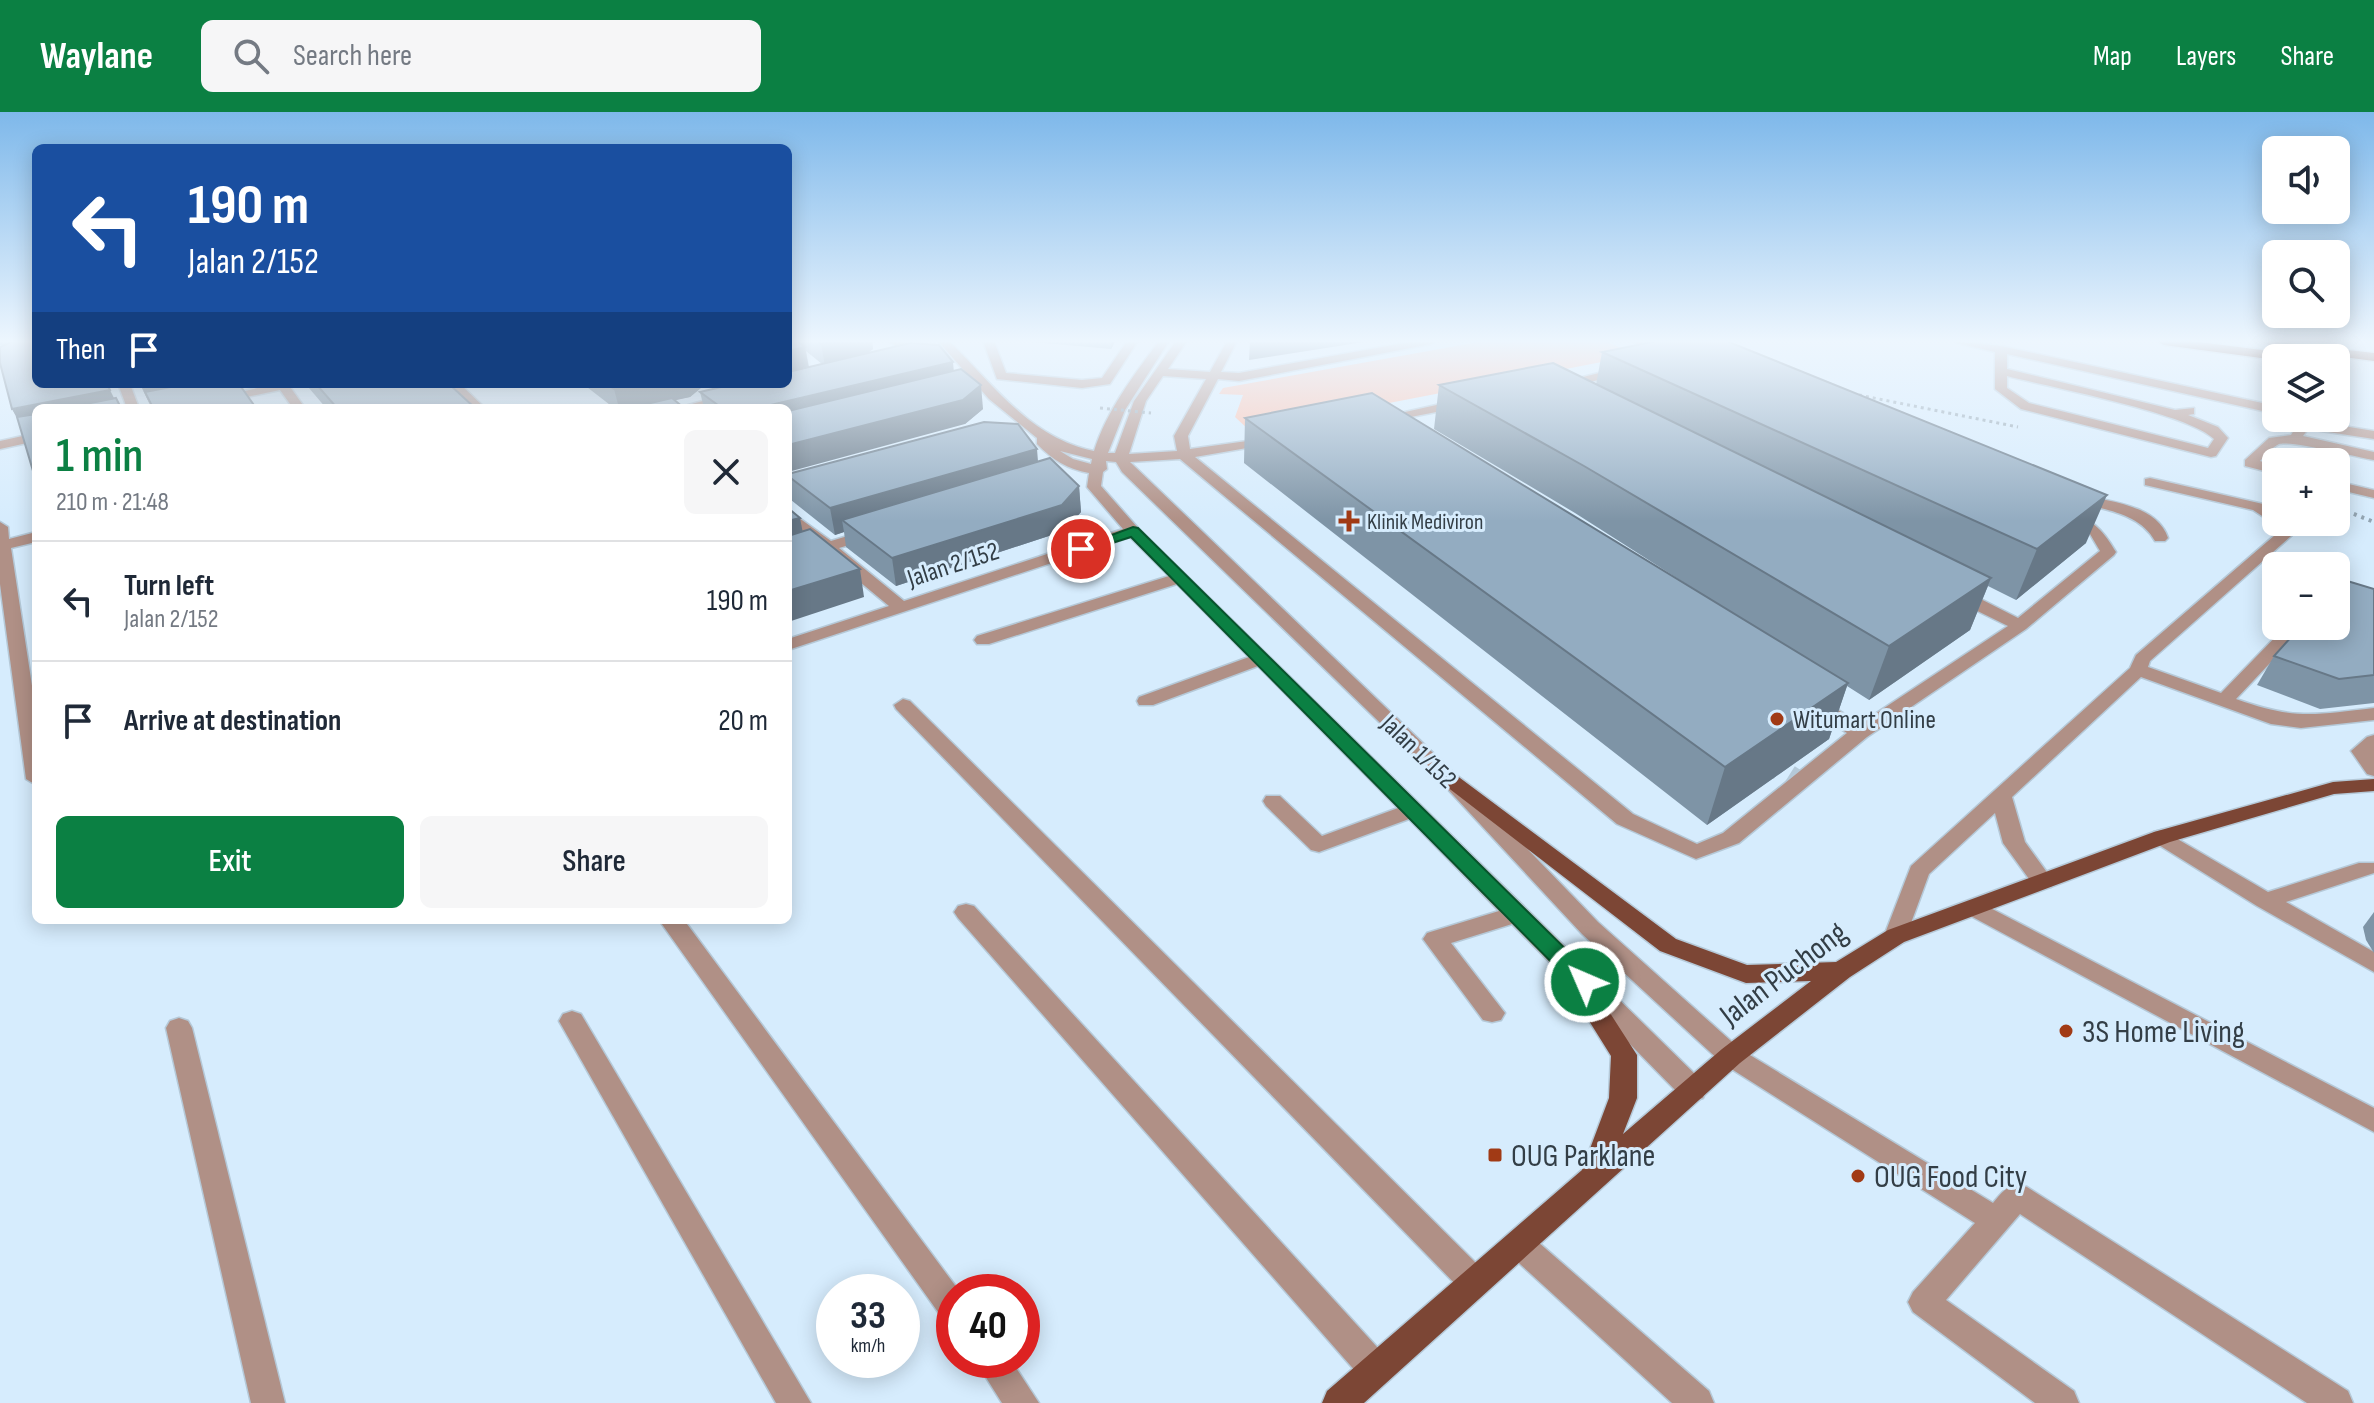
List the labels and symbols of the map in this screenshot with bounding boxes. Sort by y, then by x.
place label: Klinik Mediviron [1367,509,1483,536]
marker: Klinik Mediviron [1338,510,1360,532]
pin [1047,515,1115,583]
street label: Jalan 2/152 [903,536,1003,595]
place label: Witumart Online [1793,705,1936,736]
street label: Jalan 1/152 [1373,708,1462,795]
marker: Witumart Online [1768,710,1786,728]
street label: Jalan Puchong [1712,914,1855,1035]
position arrow [1543,940,1627,1024]
place label: 3S Home Living [2082,1013,2245,1052]
marker: 3S Home Living [2057,1022,2075,1040]
place label: OUG Parklane [1511,1137,1655,1176]
marker: OUG Parklane [1486,1146,1504,1164]
place label: OUG Food City [1874,1158,2027,1197]
marker: OUG Food City [1849,1167,1867,1185]
speed limit sign: 40 [936,1274,1040,1378]

